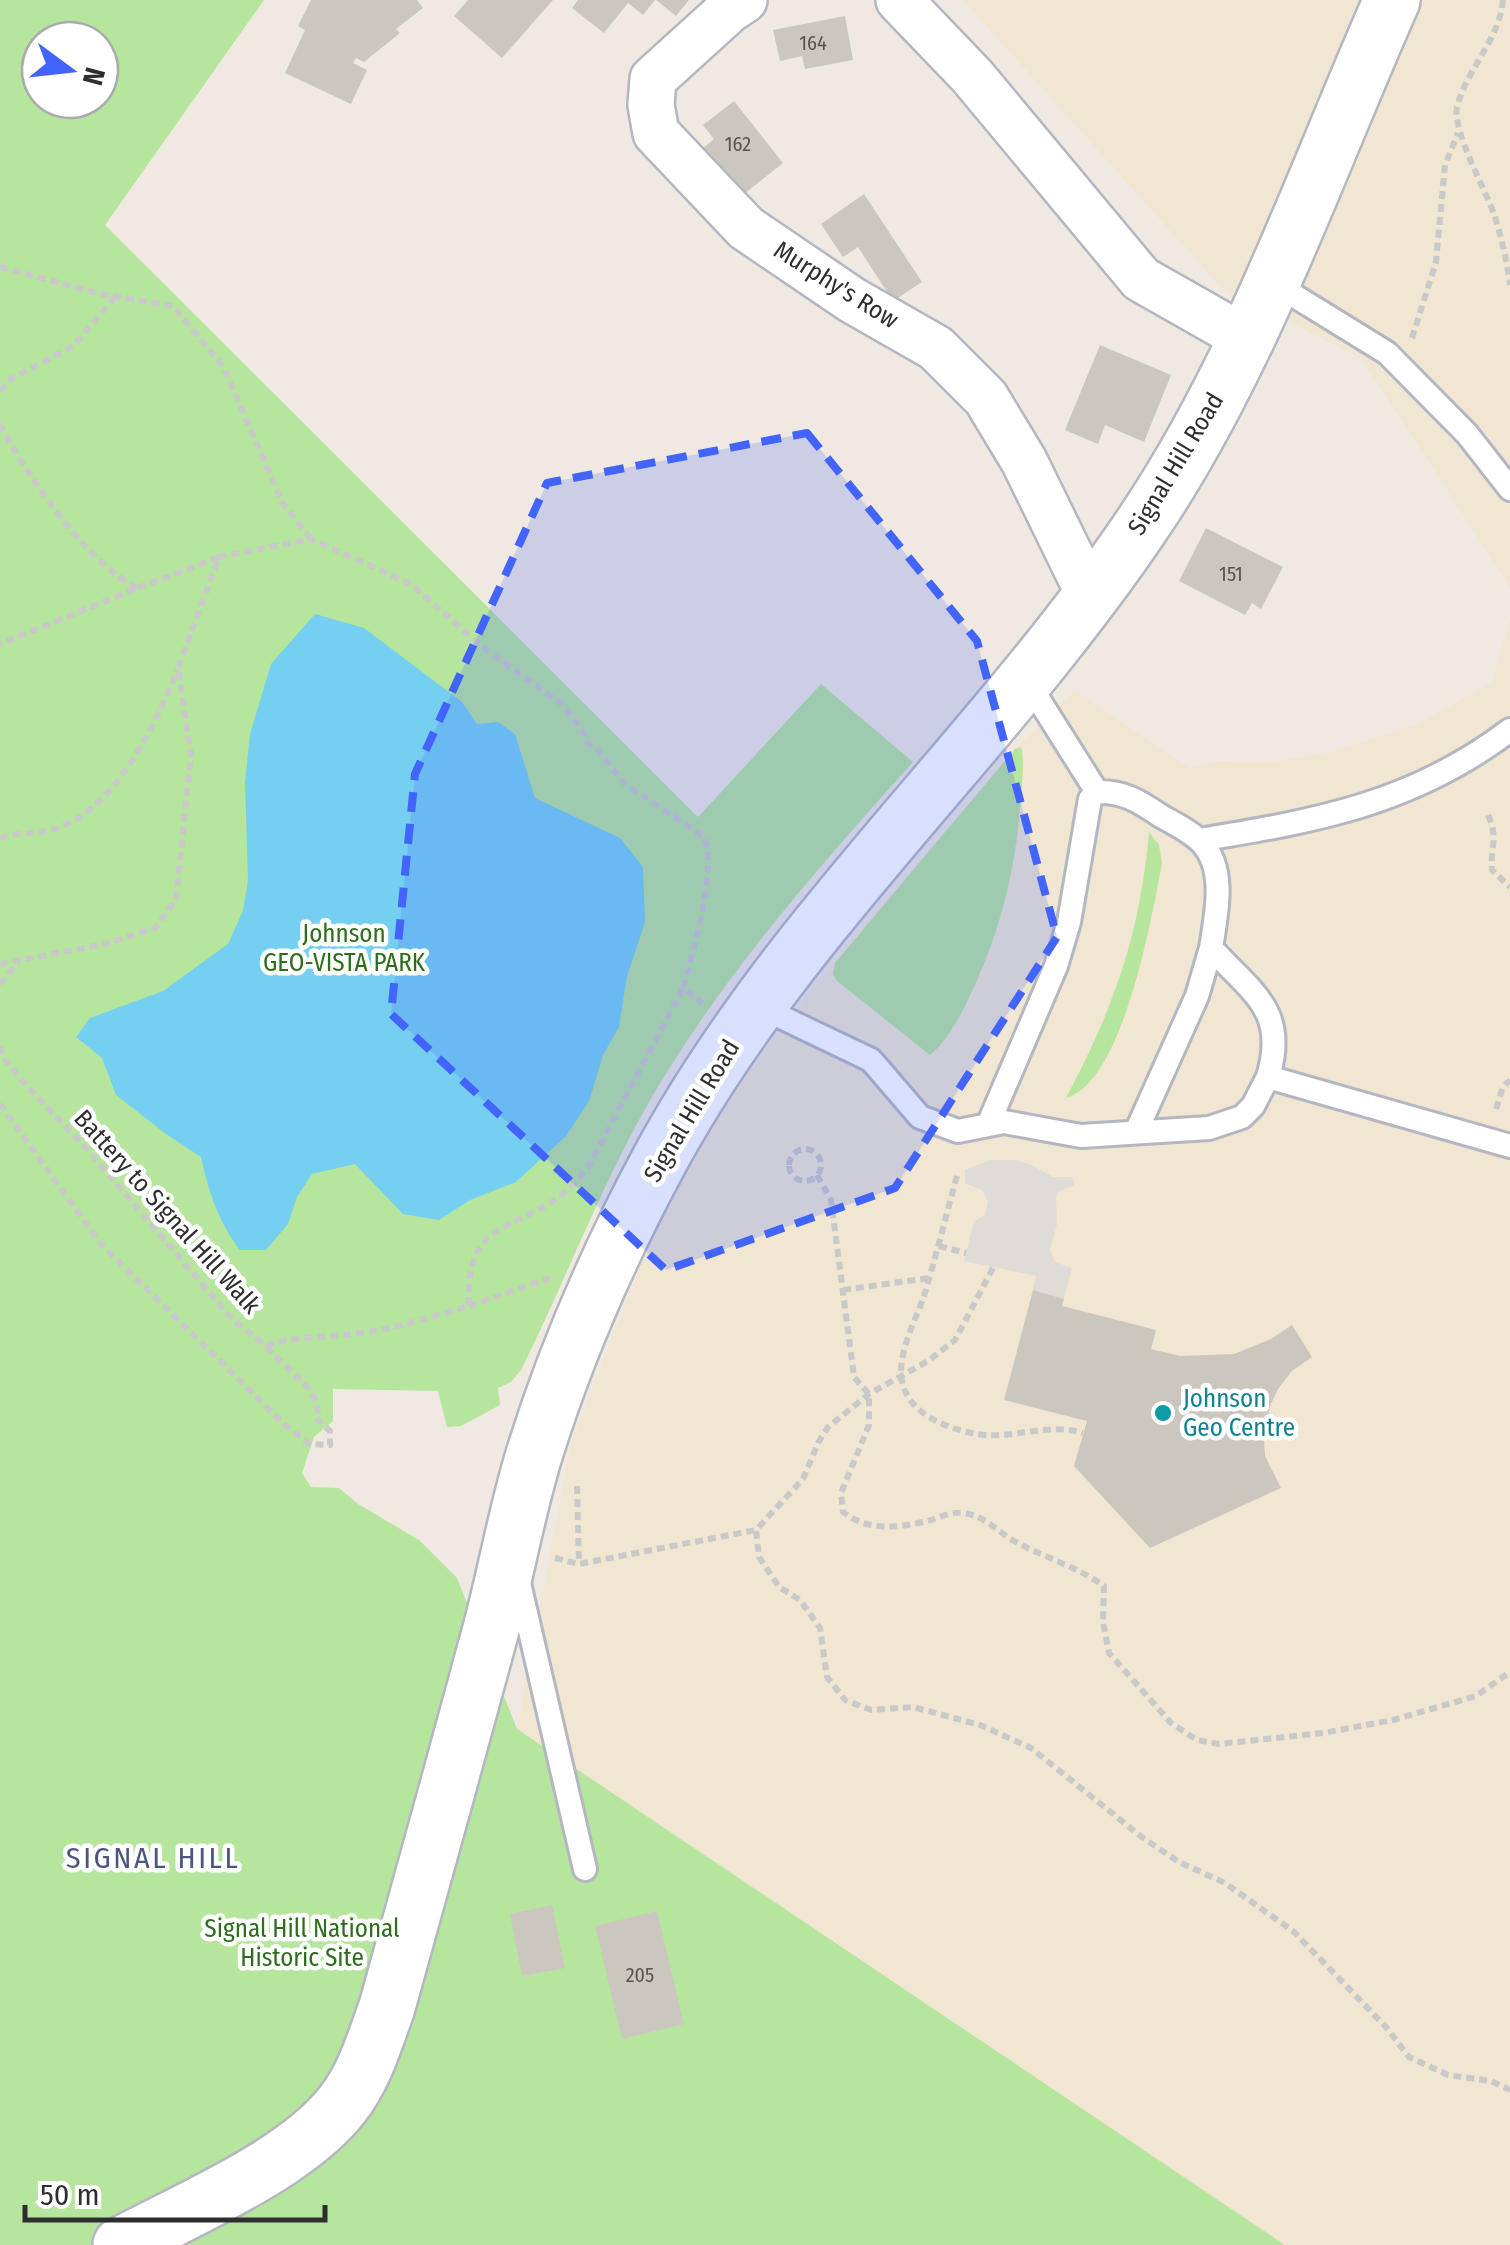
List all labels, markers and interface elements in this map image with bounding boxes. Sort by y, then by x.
north arrow [20,20,120,120]
house number: 164 [799,31,827,55]
text: N [76,64,112,89]
house number: 162 [725,132,751,156]
street label: Murphy's Row [768,235,904,335]
street label: Signal Hill Road [1122,388,1230,540]
house number: 151 [1219,562,1243,586]
park label: Johnson GEO-VISTA PARK [263,919,426,978]
street label: Signal Hill Road [638,1035,746,1187]
street label: Battery to Signal Hill Walk [68,1104,267,1320]
place label: Johnson Geo Centre [1183,1384,1295,1443]
marker: Johnson Geo Centre [1152,1402,1174,1424]
district label: SIGNAL HILL [66,1840,240,1876]
park label: Signal Hill National Historic Site [204,1914,400,1973]
house number: 205 [626,1963,654,1987]
scale bar [25,2160,325,2222]
text: 50 m [40,2177,100,2213]

